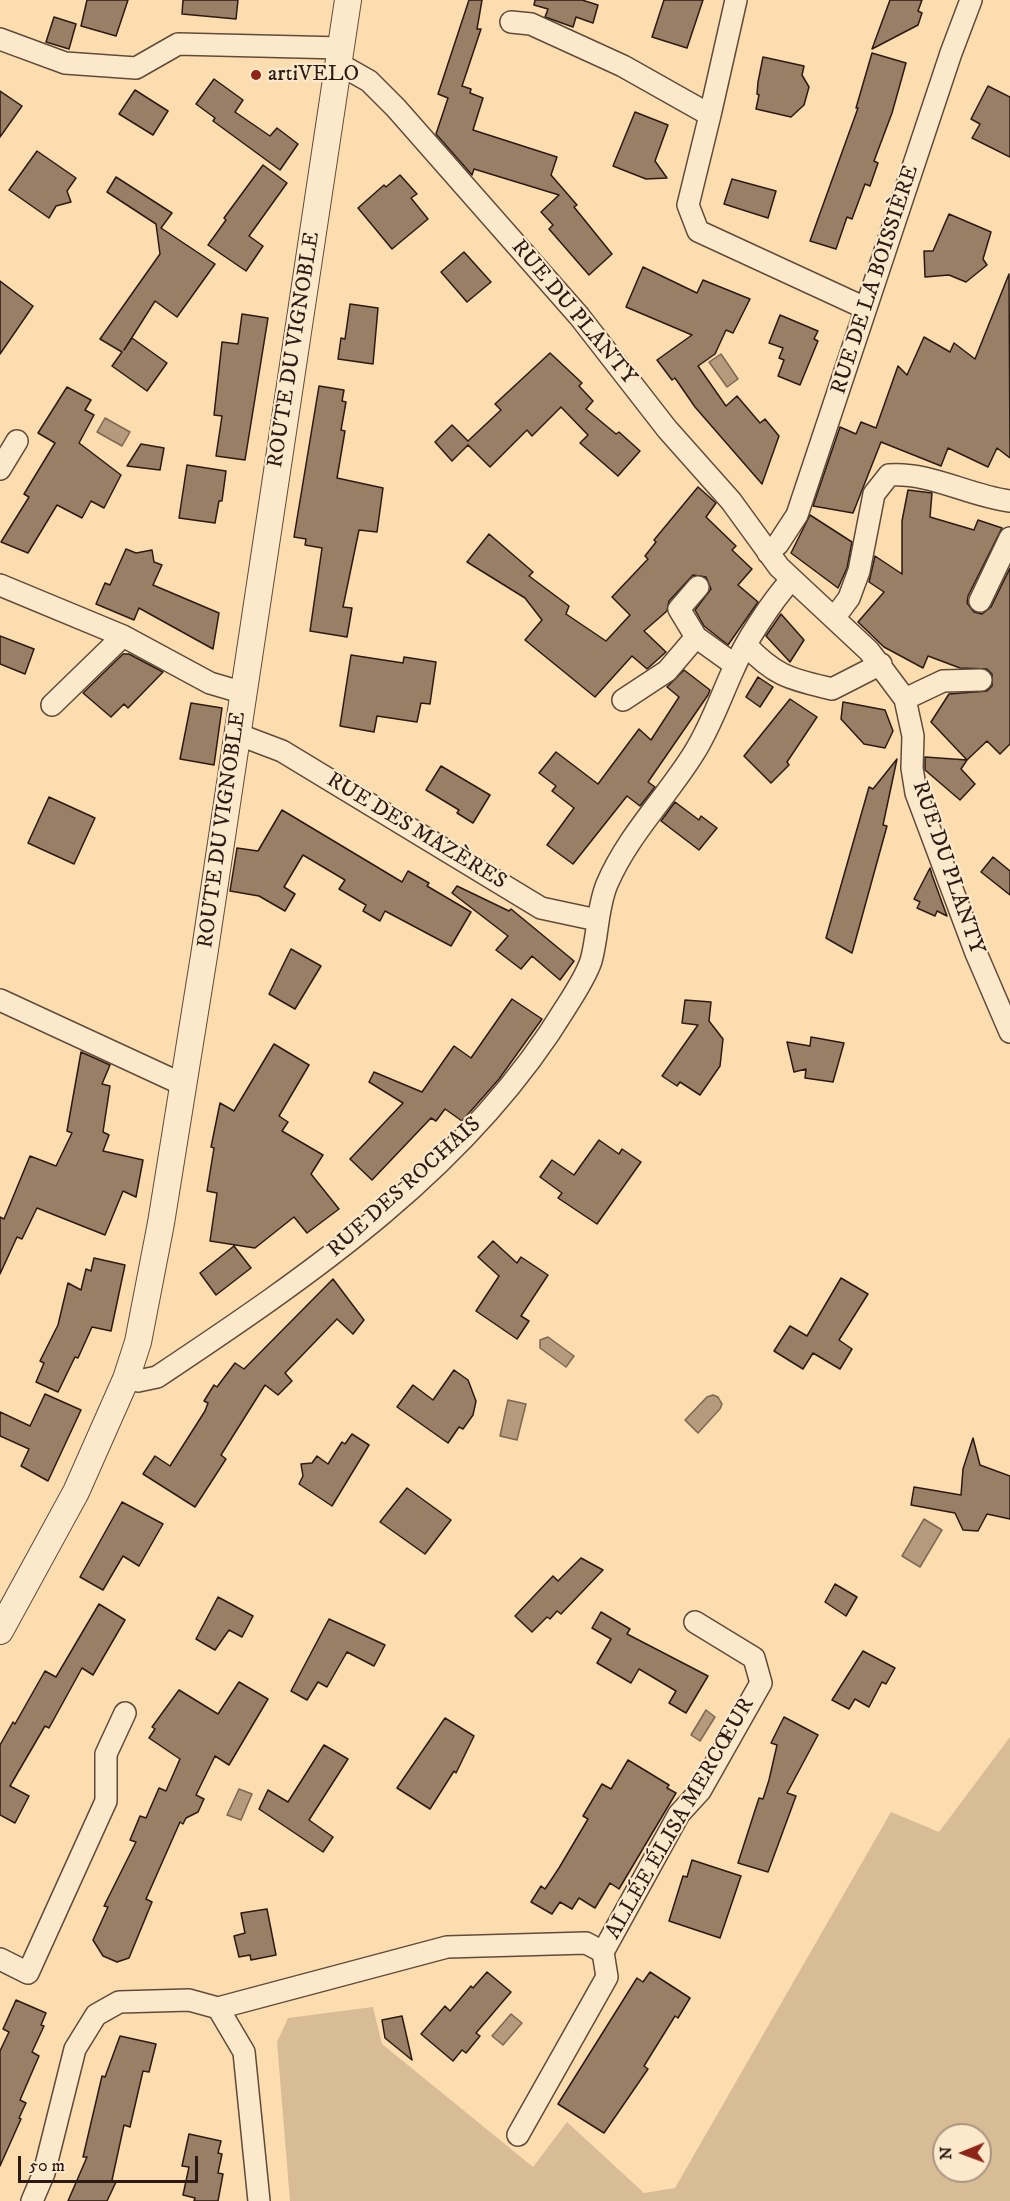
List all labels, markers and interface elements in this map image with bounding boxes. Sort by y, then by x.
place label: artiVELO [268,62,359,88]
marker: artiVELO [249,68,263,82]
street label: RUE DE LA BOISSIÈRE [826,162,926,398]
street label: ROUTE DU VIGNOBLE [263,230,327,470]
street label: RUE DU PLANTY [505,235,641,391]
street label: ROUTE DU VIGNOBLE [193,710,253,950]
street label: RUE DES MAZÈRES [321,768,511,896]
street label: RUE DU PLANTY [905,778,989,958]
street label: RUE DES ROCHAIS [323,1112,487,1264]
street label: ALLÉE ÉLISA MERCŒUR [601,1694,761,1944]
north arrow [932,2123,992,2183]
scale bar [21,2144,201,2182]
text: N [936,2147,956,2160]
text: 50 m [29,2155,65,2177]

